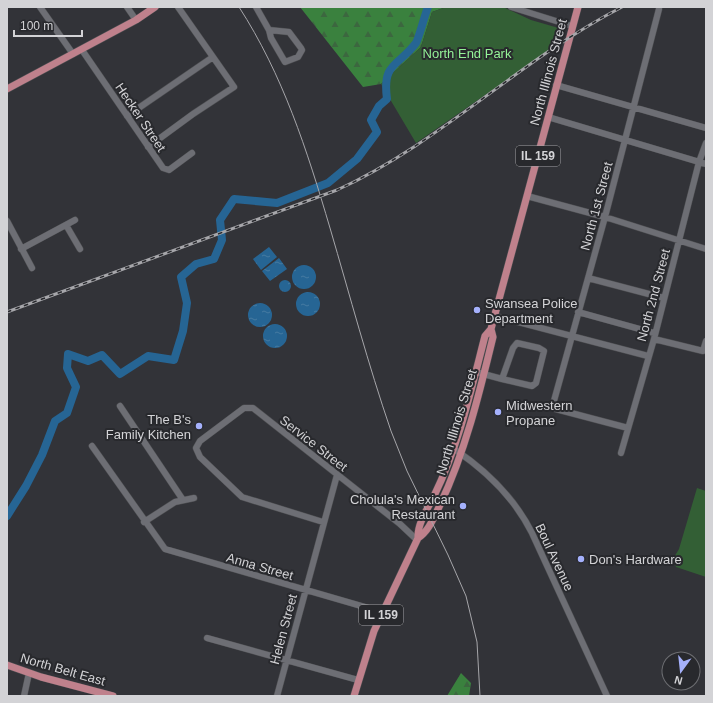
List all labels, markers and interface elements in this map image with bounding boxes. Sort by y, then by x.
scale bar [14,12,82,38]
street label: North Illinois Street [527,17,570,127]
text: 100 m [20,19,53,33]
park label: North End Park [423,46,512,61]
street label: Hecker Street [112,80,169,155]
road number: IL 159 [516,146,560,166]
street label: North 1st Street [577,160,616,252]
street label: North 2nd Street [634,247,673,343]
place label: Swansea Police Department [485,296,578,326]
marker: Swansea Police Department [472,305,482,315]
street label: North Illinois Street [433,367,480,477]
place label: Midwestern Propane [506,398,572,428]
marker: Midwestern Propane [493,407,503,417]
place label: The B's Family Kitchen [106,412,191,442]
street label: Service Street [277,412,351,475]
marker: The B's Family Kitchen [194,421,204,431]
place label: Cholula's Mexican Restaurant [350,492,455,522]
marker: Cholula's Mexican Restaurant [458,501,468,511]
street label: Boul Avenue [532,521,577,593]
street label: Anna Street [225,550,295,583]
place label: Don's Hardware [589,552,682,567]
marker: Don's Hardware [576,554,586,564]
street label: Helen Street [267,592,300,666]
road number: IL 159 [359,605,403,625]
street label: North Belt East [19,650,107,689]
north arrow [661,651,701,691]
text: N [673,674,684,687]

